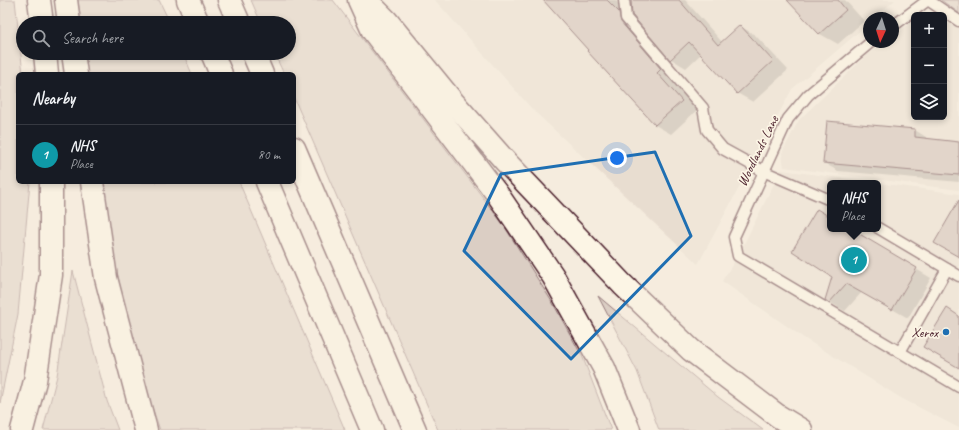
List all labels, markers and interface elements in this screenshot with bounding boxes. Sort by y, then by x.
north arrow [863,12,899,48]
map controls [911,12,947,120]
button: + [911,12,947,48]
search box [16,16,296,60]
icon: search [30,27,52,49]
text: Search here [62,29,123,48]
button: − [911,48,947,84]
button: layers [911,84,947,120]
text: Nearby [32,88,75,109]
street label: Woodlands Lane [734,112,783,189]
text: NHS [70,137,95,156]
text: 1 [42,147,48,163]
text: 80 m [258,147,280,163]
your location [607,148,627,168]
text: Place [70,156,93,172]
popup [827,180,881,232]
text: NHS [841,189,867,208]
text: Place [841,208,864,224]
pin: 1 [841,245,867,275]
place label: Xerox [911,324,939,341]
marker: Xerox [941,327,951,337]

